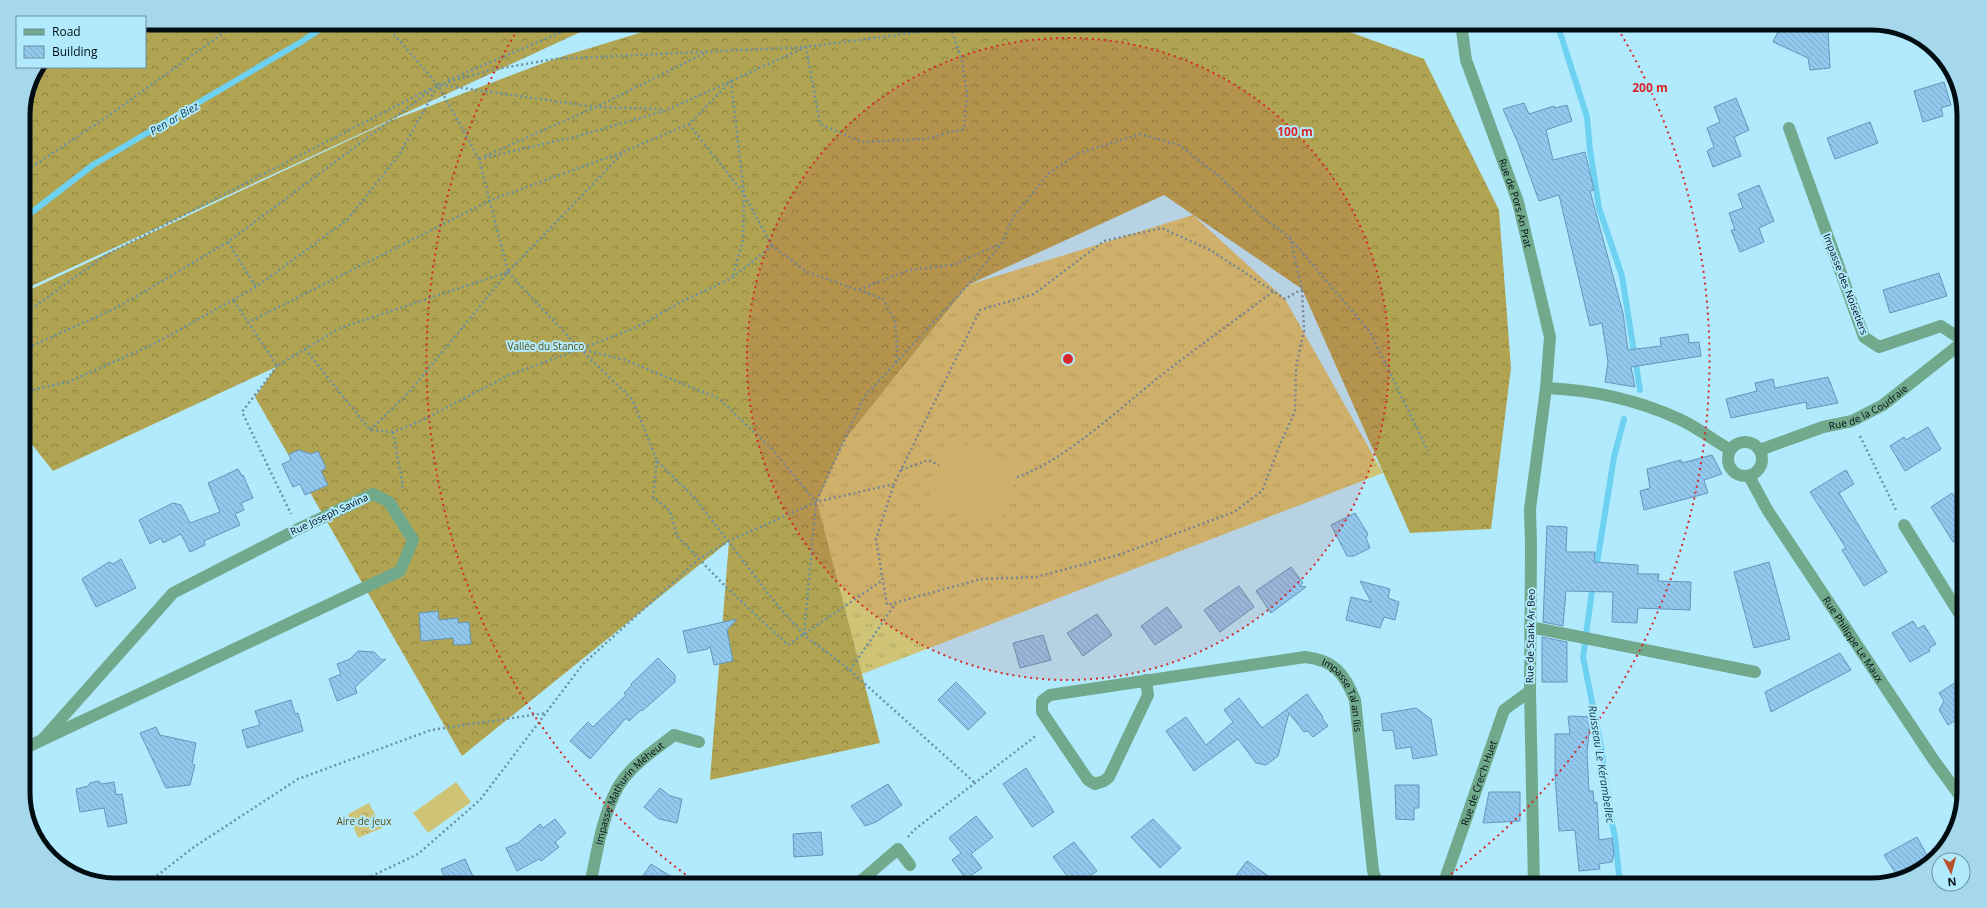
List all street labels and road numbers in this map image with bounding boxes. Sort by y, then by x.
street label: Rue de Pors An Prat [1496,156,1536,250]
street label: Impasse des Noisetiers [1820,231,1872,337]
street label: Rue de la Coudraie [1827,381,1911,433]
street label: Rue Joseph Savina [288,490,370,538]
street label: Rue de Stank Ar Beo [1522,589,1538,683]
street label: Rue Philippe Le Maux [1820,594,1887,686]
street label: Impasse Tal an Ilis [1320,654,1365,733]
street label: Impasse Mathurin Méheut [592,738,667,846]
street label: Rue de Crec'h Huet [1457,738,1500,828]

